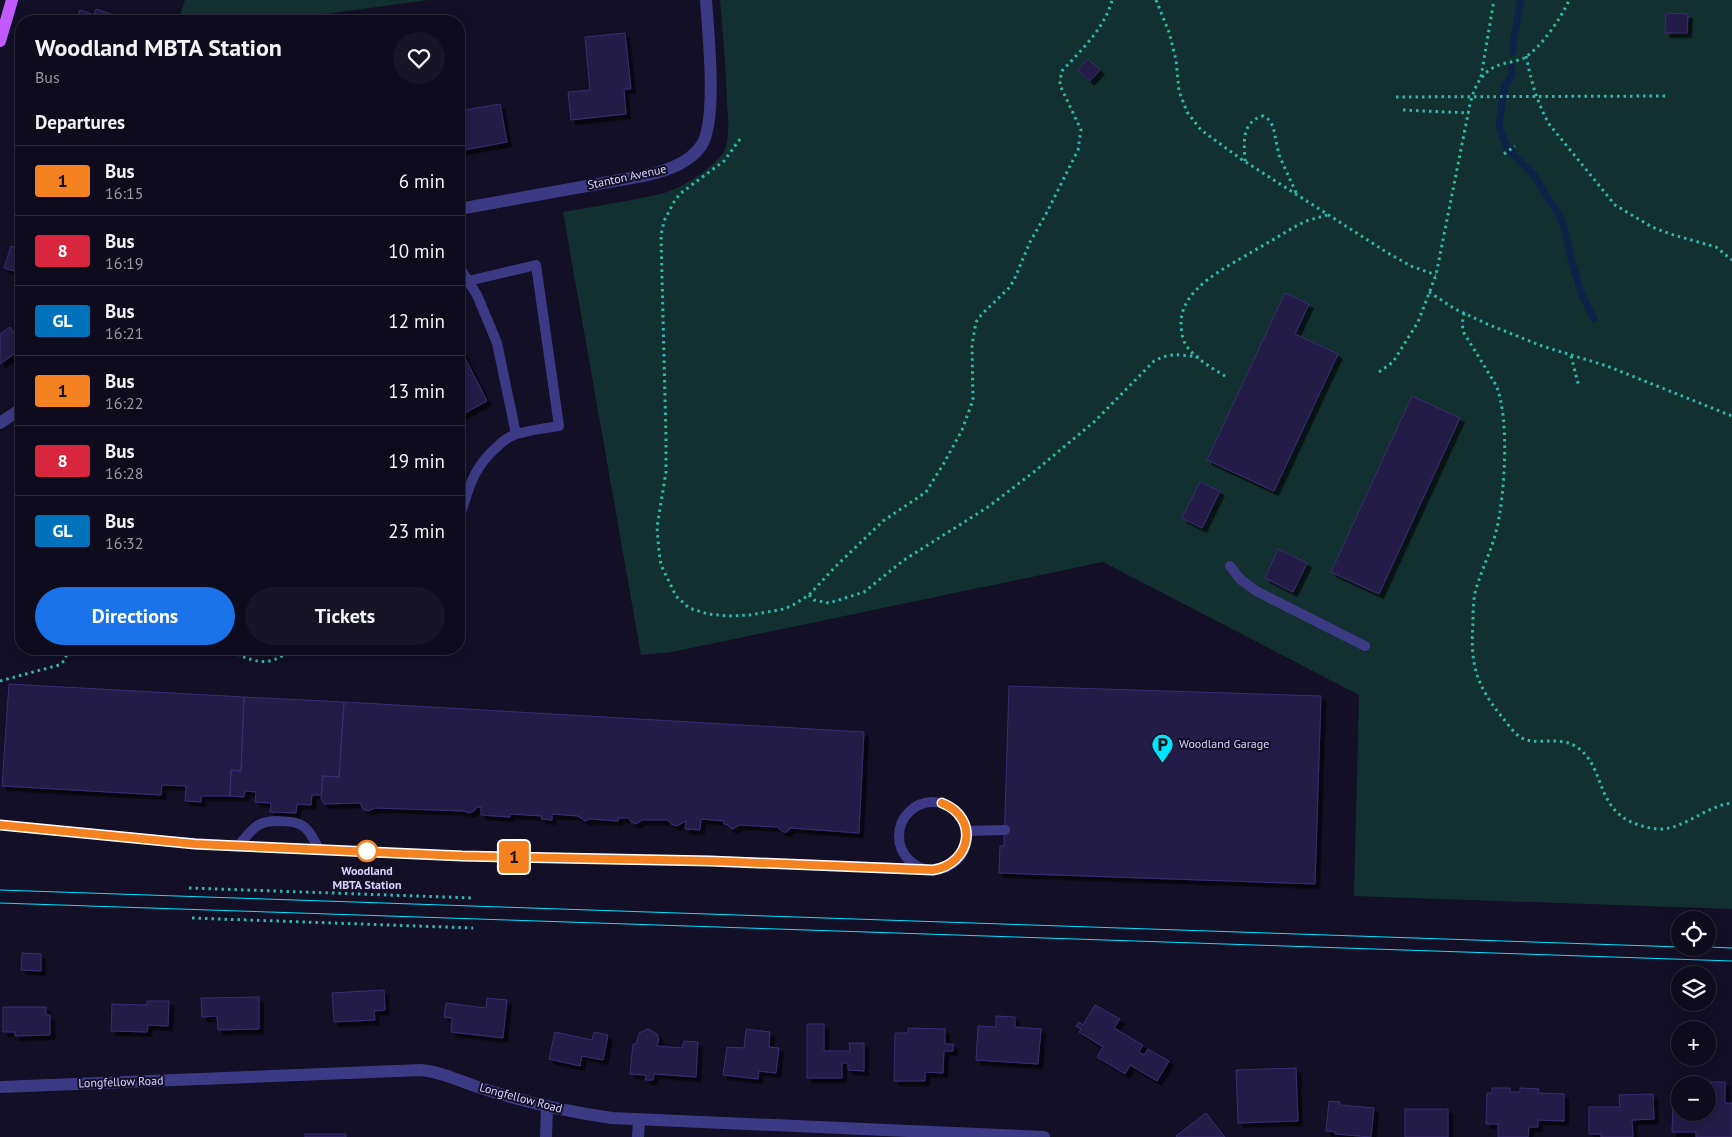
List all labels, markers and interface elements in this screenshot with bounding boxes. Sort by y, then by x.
text: Woodland MBTA Station [35,32,282,63]
button: heart [393,32,445,84]
text: Bus [35,67,60,87]
text: Departures [35,110,125,134]
text: Bus [105,159,134,183]
street label: Stanton Avenue [586,161,668,192]
text: 1 [57,169,68,192]
text: 6 min [399,169,445,193]
text: 16:15 [105,183,143,203]
text: Bus [105,229,134,253]
text: 8 [57,239,68,262]
text: 10 min [388,239,445,263]
text: 16:19 [105,253,143,273]
text: Bus [105,299,134,323]
text: GL [52,309,73,332]
text: 12 min [388,309,445,333]
text: 16:21 [105,323,143,343]
text: Bus [105,369,134,393]
text: 1 [57,379,68,402]
text: 13 min [388,379,445,403]
text: 16:22 [105,393,143,413]
text: Bus [105,439,134,463]
text: 8 [57,449,68,472]
text: 19 min [388,449,445,473]
text: 16:28 [105,463,143,483]
text: Bus [105,509,134,533]
text: GL [52,519,73,542]
text: 23 min [388,519,445,543]
text: 16:32 [105,533,143,553]
button: Directions [35,587,235,645]
button: Tickets [245,587,445,645]
parking icon: Woodland Garage [1151,732,1175,763]
place label: Woodland Garage [1179,736,1269,751]
marker: Woodland MBTA Station [356,840,378,862]
line badge: 1 [498,841,530,873]
text: 1 [509,845,519,868]
place label: Woodland MBTA Station [333,863,401,892]
map controls [1671,911,1716,1121]
button: locate [1671,911,1716,956]
button: layers [1671,966,1716,1011]
button: + [1671,1021,1716,1066]
street label: Longfellow Road [78,1073,164,1090]
button: − [1671,1076,1716,1121]
street label: Longfellow Road [478,1079,564,1116]

